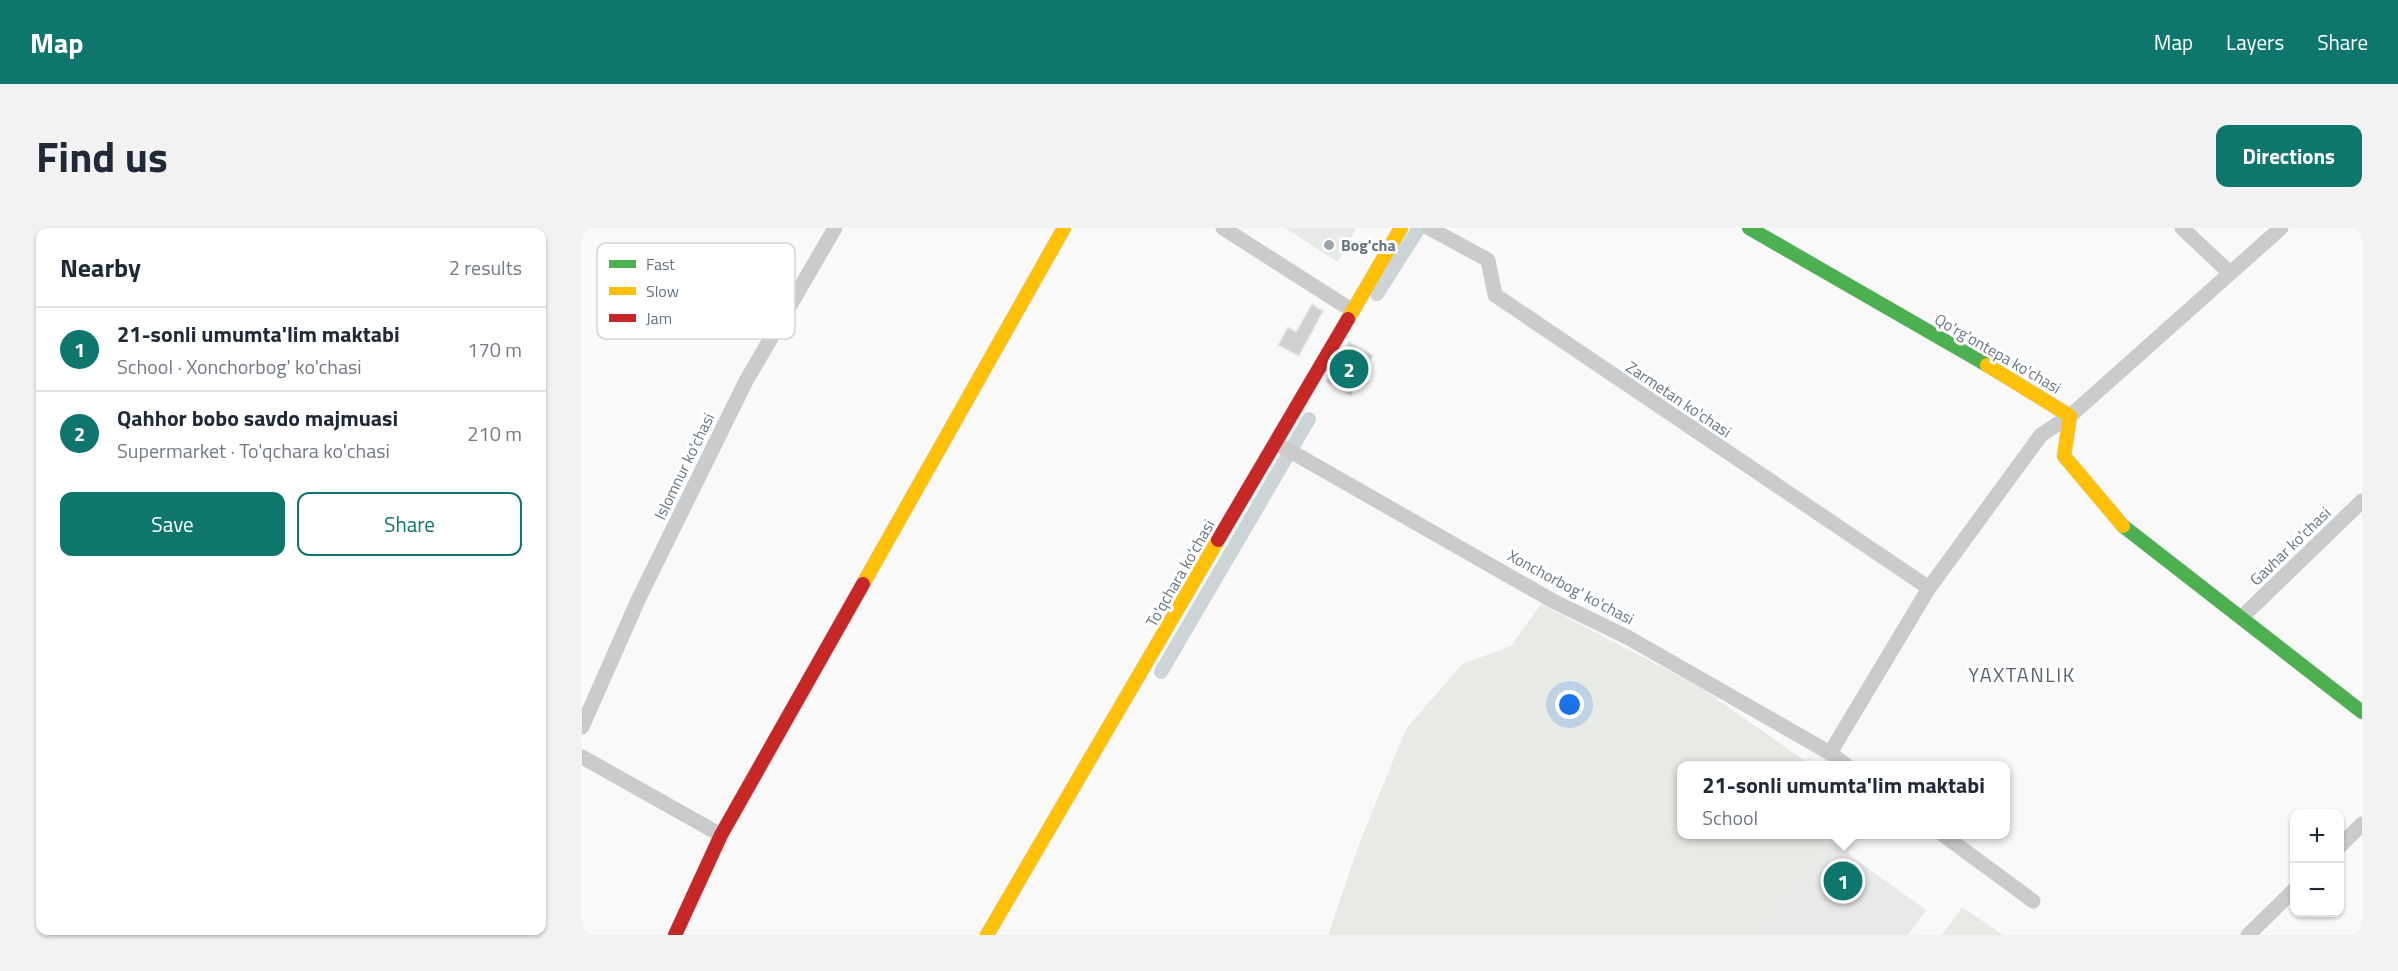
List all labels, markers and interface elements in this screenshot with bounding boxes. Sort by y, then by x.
text: Map [30,21,84,64]
text: Map [2154,26,2193,58]
text: Layers [2226,26,2284,58]
text: Share [2317,26,2368,58]
text: Find us [36,124,168,188]
button: Directions [2216,125,2362,187]
place label: Bog'cha [1341,233,1396,257]
marker: Bog'cha [1322,238,1336,252]
legend [597,243,795,339]
text: Nearby [60,248,141,287]
text: 2 results [449,252,522,283]
text: Fast [646,252,675,276]
text: Slow [646,279,679,303]
text: Jam [646,306,672,330]
street label: Qo'rg'ontepa ko'chasi [1930,307,2066,399]
text: 21-sonli umumta'lim maktabi [117,317,400,351]
text: 1 [74,334,85,365]
text: 170 m [467,334,522,365]
pin: 2 [1330,346,1368,392]
text: School · Xonchorbog' ko'chasi [117,351,362,382]
street label: Zarmetan ko'chasi [1621,355,1737,443]
text: Qahhor bobo savdo majmuasi [117,401,398,435]
street label: Islomnur ko'chasi [648,408,720,524]
text: 2 [74,418,85,449]
text: 210 m [467,418,522,449]
text: Supermarket · To'qchara ko'chasi [117,435,390,466]
button: Save [60,492,285,556]
button: Share [297,492,522,556]
street label: Gavhar ko'chasi [2244,501,2336,591]
street label: To'qchara ko'chasi [1139,515,1221,631]
street label: Xonchorbog' ko'chasi [1503,543,1639,631]
district label: YAXTANLIK [1968,659,2076,690]
your location [1555,690,1584,719]
popup [1677,761,2010,839]
text: 21-sonli umumta'lim maktabi [1702,768,1985,802]
text: School [1702,802,1758,833]
map controls [2290,809,2344,917]
button: + [2290,809,2344,863]
pin: 1 [1824,858,1862,904]
button: − [2290,863,2344,917]

